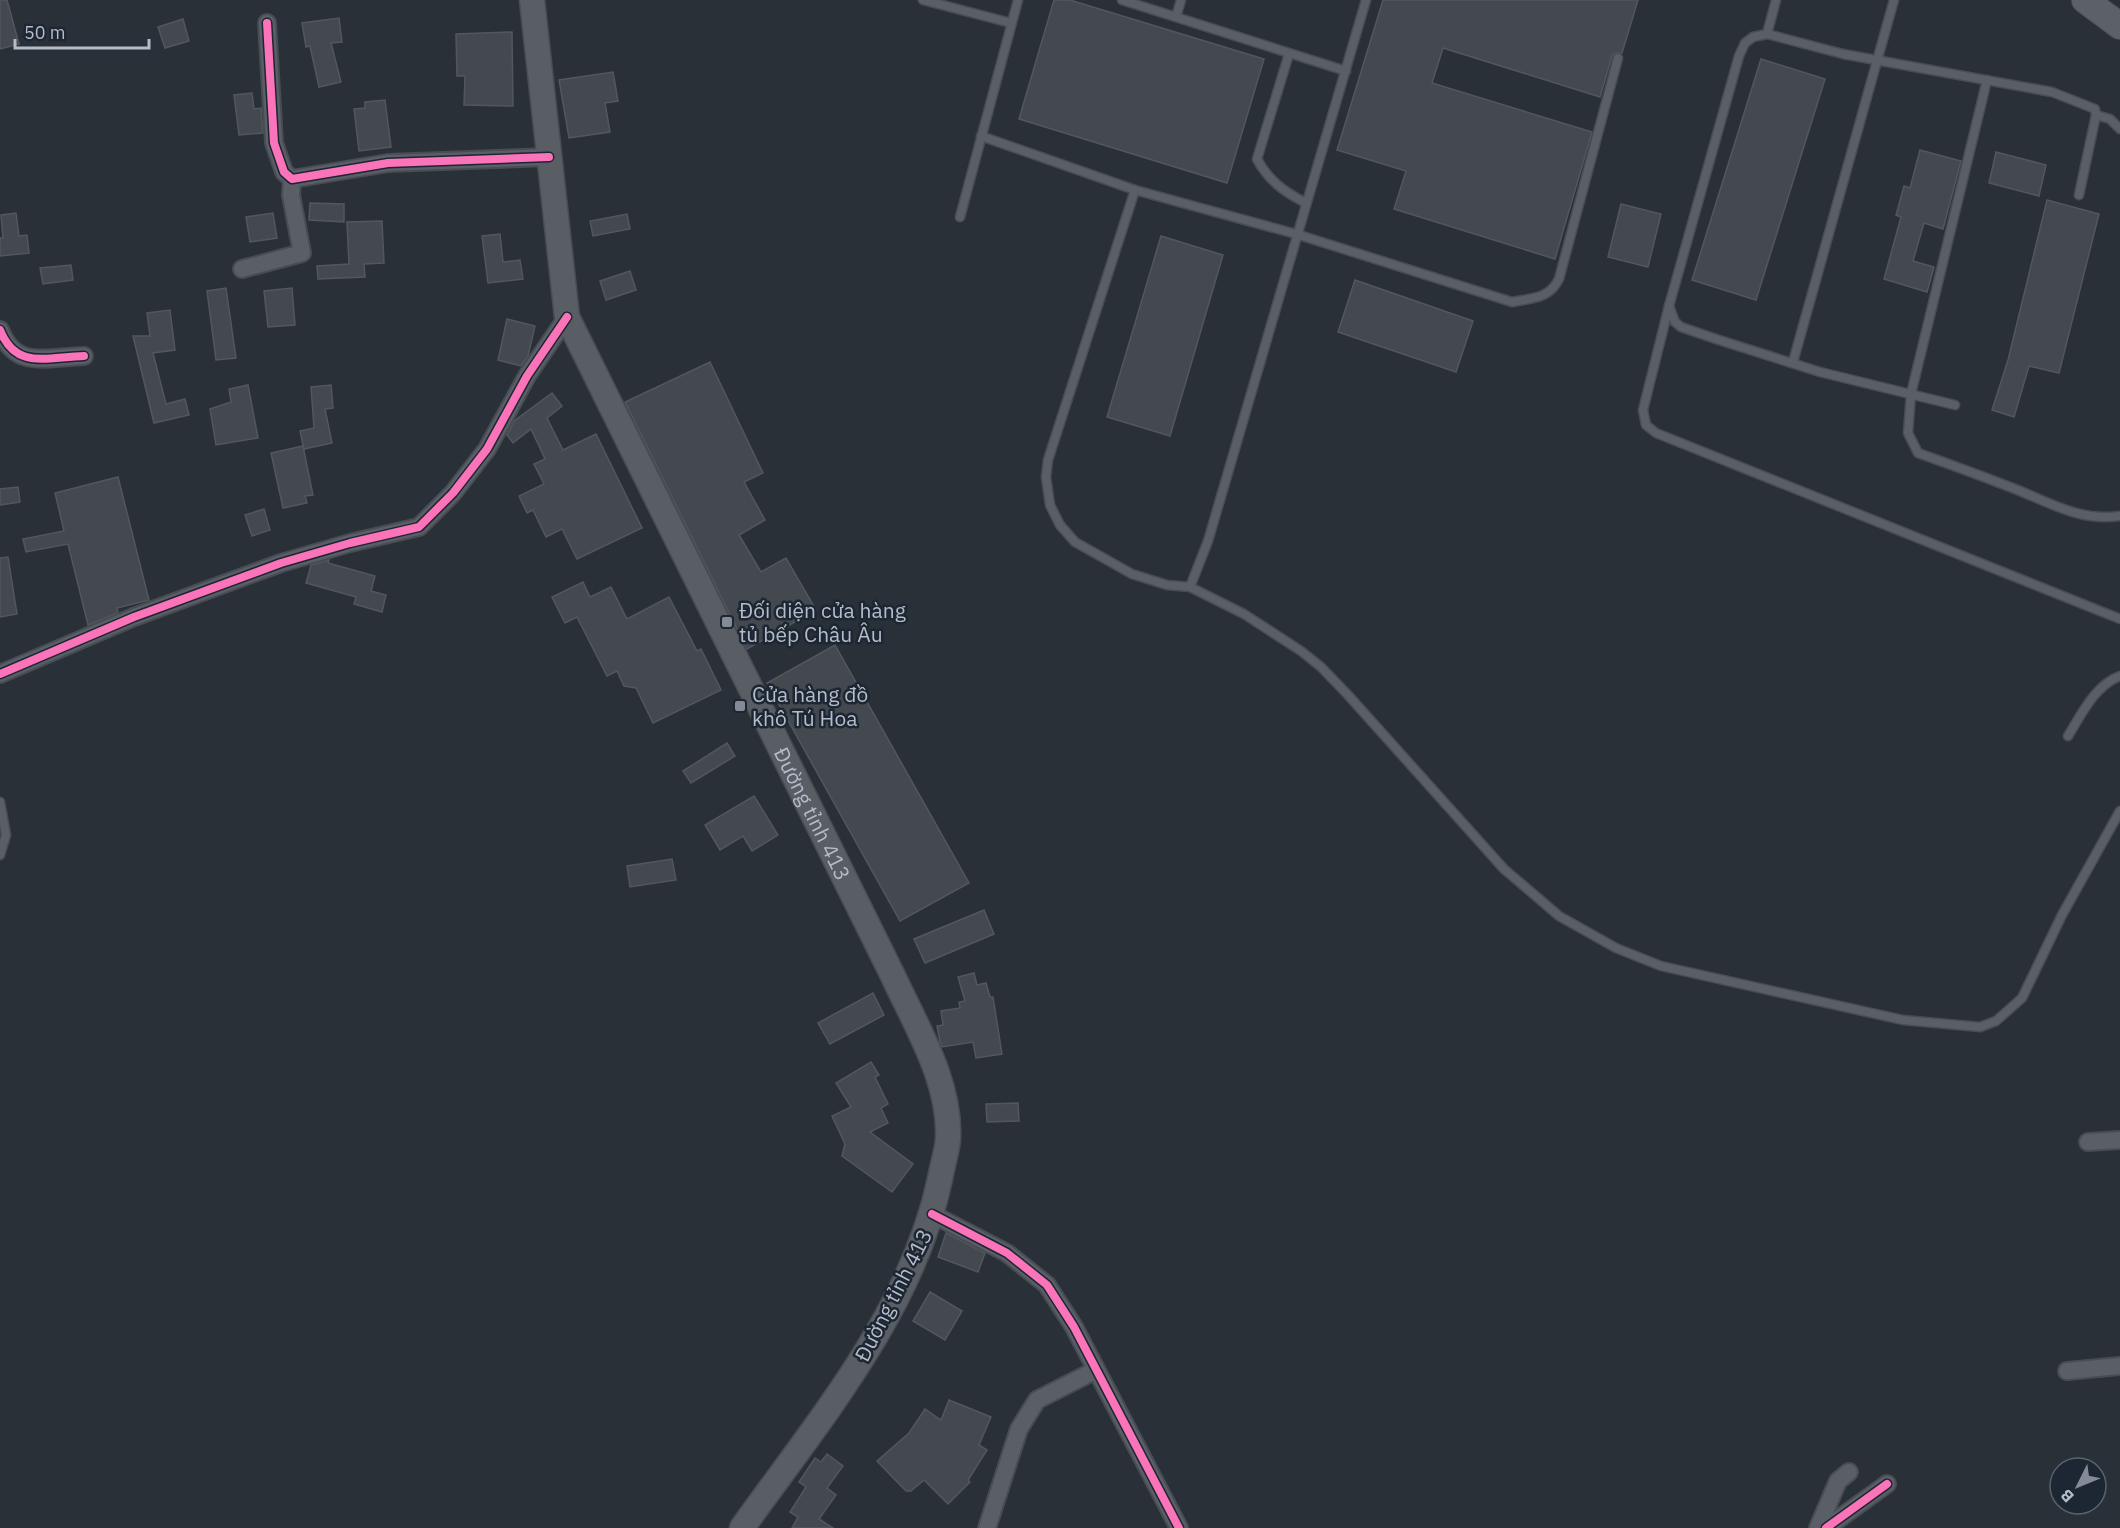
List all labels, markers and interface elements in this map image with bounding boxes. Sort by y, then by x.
scale bar [15,12,148,50]
text: 50 m [24,21,66,44]
place label: Đối diện cửa hàng tủ bếp Châu Âu [739,596,906,648]
marker: Đối diện cửa hàng tủ bếp Châu Âu [720,615,734,629]
place label: Cửa hàng đồ khô Tú Hoa [752,680,868,732]
marker: Cửa hàng đồ khô Tú Hoa [733,699,747,713]
street label: Đường tỉnh 413 [768,742,857,885]
street label: Đường tỉnh 413 [848,1224,938,1366]
north arrow [2048,1456,2108,1516]
text: B [2056,1485,2078,1507]

